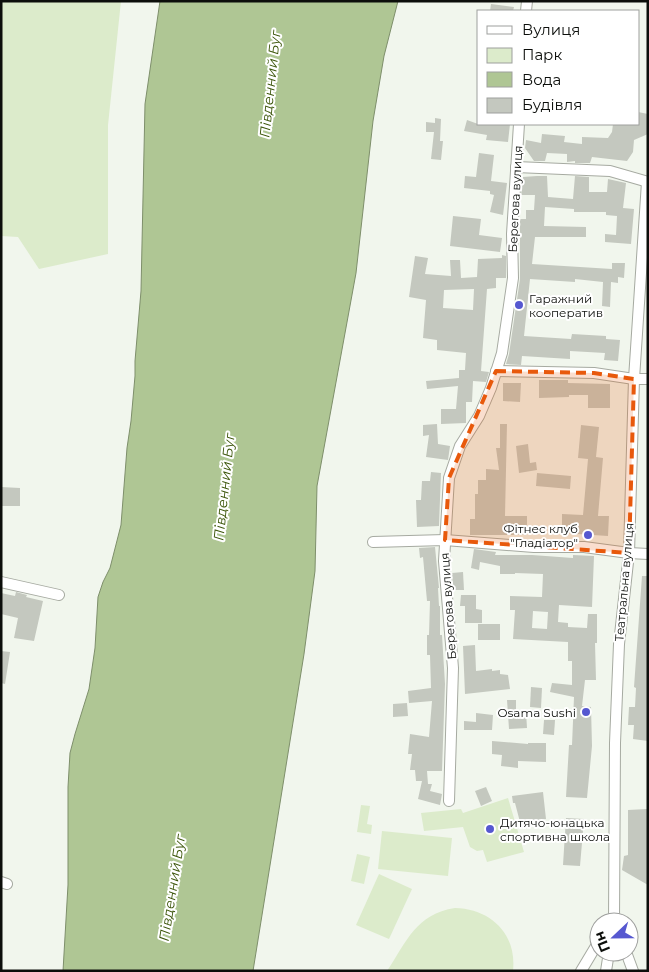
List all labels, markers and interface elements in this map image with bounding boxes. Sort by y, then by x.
legend [477,10,639,125]
text: Вулиця [522,20,580,39]
water label: Південний Буг [255,28,285,139]
text: Парк [522,45,562,64]
text: Вода [522,70,561,89]
text: Будівля [522,95,582,114]
street label: Берегова вулиця [505,145,525,253]
place label: Гаражний кооператив [529,291,603,320]
marker: Гаражний кооператив [513,299,525,311]
water label: Південний Буг [209,431,239,542]
place label: Фітнес клуб "Гладіатор" [504,521,578,550]
street label: Театральна вулиця [611,522,637,642]
marker: Фітнес клуб "Гладіатор" [582,529,594,541]
street label: Берегова вулиця [437,552,459,660]
place label: Osama Sushi [497,705,576,720]
marker: Osama Sushi [580,706,592,718]
place label: Дитячо-юнацька спортивна школа [500,815,610,844]
marker: Дитячо-юнацька спортивна школа [484,823,496,835]
water label: Південний Буг [155,832,190,943]
north arrow [589,912,639,962]
text: Пн [590,929,614,955]

